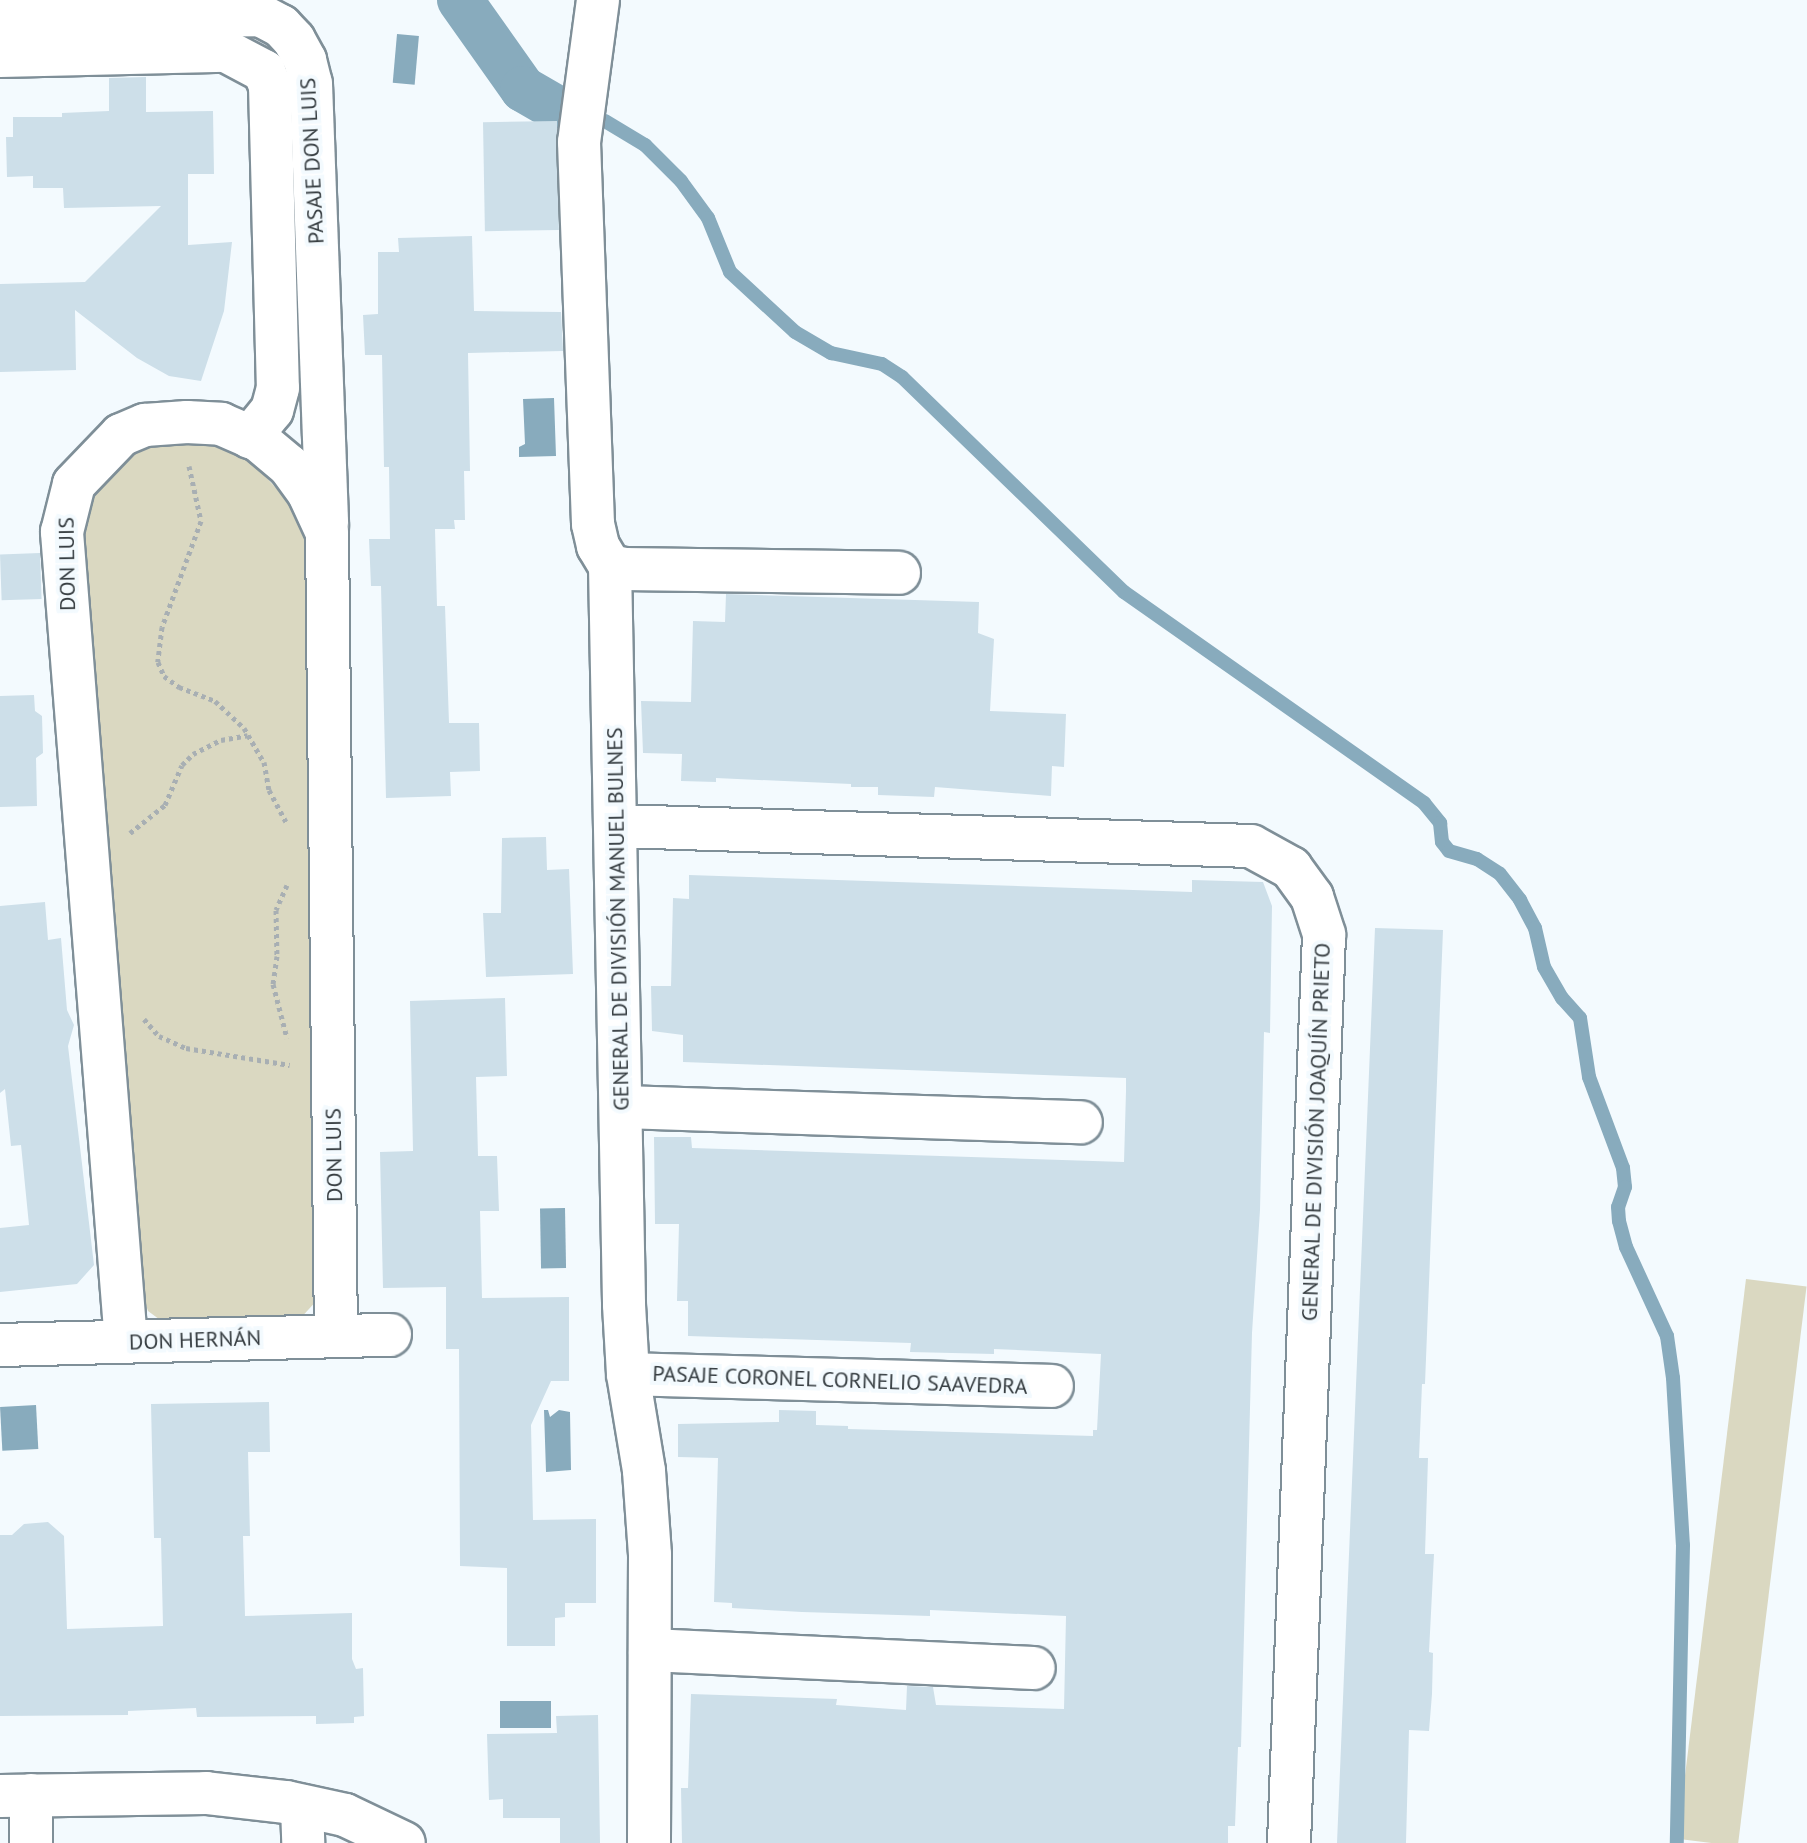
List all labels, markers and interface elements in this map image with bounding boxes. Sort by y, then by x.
street label: PASAJE DON LUIS [294,77,330,245]
street label: DON LUIS [53,517,81,611]
street label: GENERAL DE DIVISIÓN MANUEL BULNES [601,726,635,1112]
street label: GENERAL DE DIVISIÓN JOAQUÍN PRIETO [1296,942,1336,1322]
street label: DON LUIS [320,1108,348,1202]
street label: DON HERNÁN [128,1325,262,1355]
street label: PASAJE CORONEL CORNELIO SAAVEDRA [651,1360,1029,1400]

